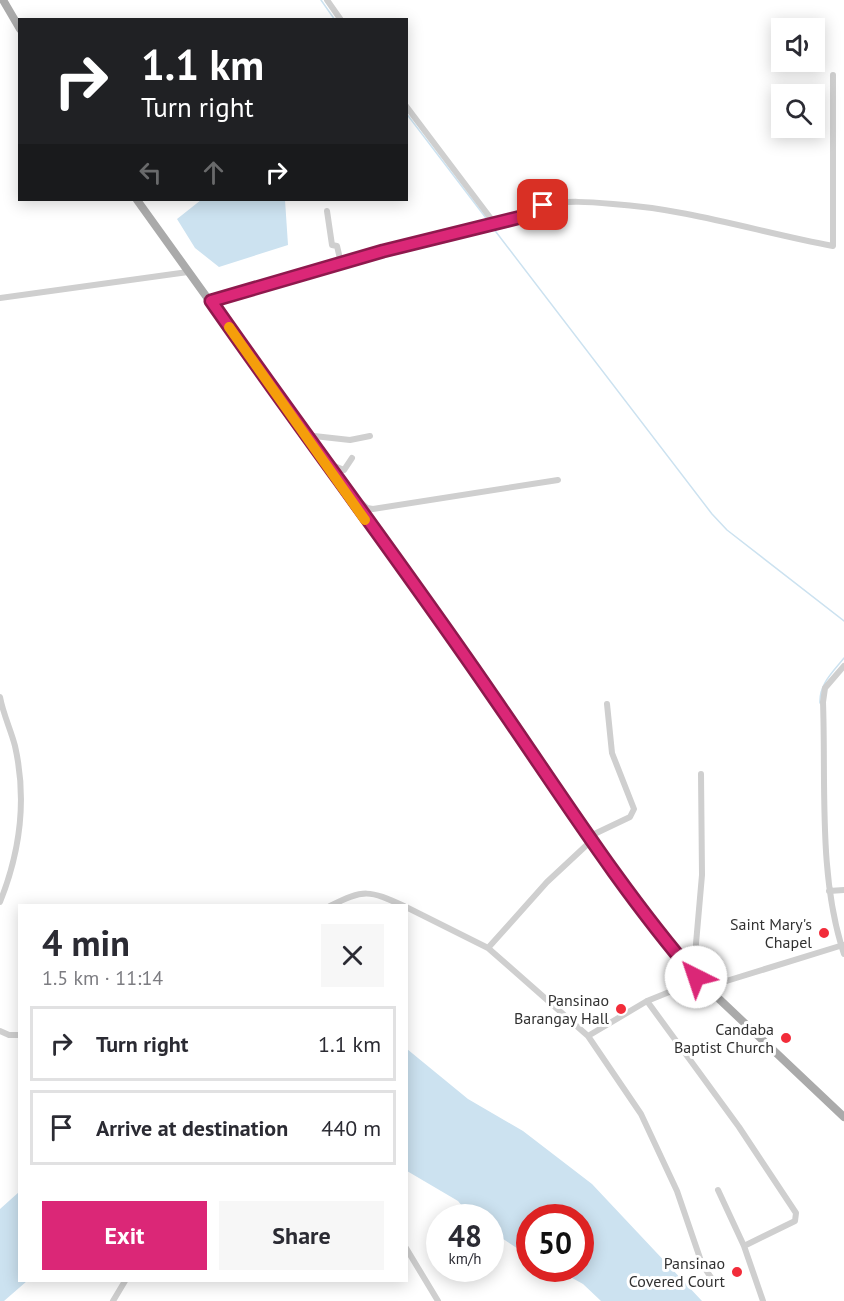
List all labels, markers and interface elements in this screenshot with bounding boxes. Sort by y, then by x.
map controls [771,18,825,138]
button: sound [771,18,825,72]
text: 1.1 km [141,37,264,92]
icon: right [42,42,120,120]
button: search [771,84,825,138]
text: Turn right [141,90,254,124]
icon: left [134,156,167,189]
icon: ahead [197,156,230,189]
icon: right [260,156,293,189]
pin [517,179,568,230]
icon: arrive [526,188,559,221]
place label: Saint Mary's Chapel [730,914,812,952]
text: 4 min [42,919,130,966]
button: close [321,924,384,987]
marker: Saint Mary's Chapel [817,926,831,940]
position arrow [664,945,728,1009]
text: 1.5 km · 11:14 [42,965,163,991]
place label: Pansinao Barangay Hall [514,990,609,1028]
marker: Pansinao Barangay Hall [614,1002,628,1016]
place label: Candaba Baptist Church [674,1019,774,1057]
icon: right [45,1027,78,1060]
text: Turn right [96,1030,188,1058]
text: 1.1 km [318,1030,381,1058]
marker: Candaba Baptist Church [779,1031,793,1045]
icon: arrive [45,1111,78,1144]
text: Arrive at destination [96,1114,288,1142]
text: 440 m [321,1114,381,1142]
button: Exit [42,1201,207,1270]
button: Share [219,1201,384,1270]
speed limit sign: 50 [516,1204,594,1282]
text: 48 [448,1216,482,1255]
text: km/h [449,1249,481,1268]
place label: Pansinao Covered Court [629,1253,726,1291]
marker: Pansinao Covered Court [730,1265,744,1279]

